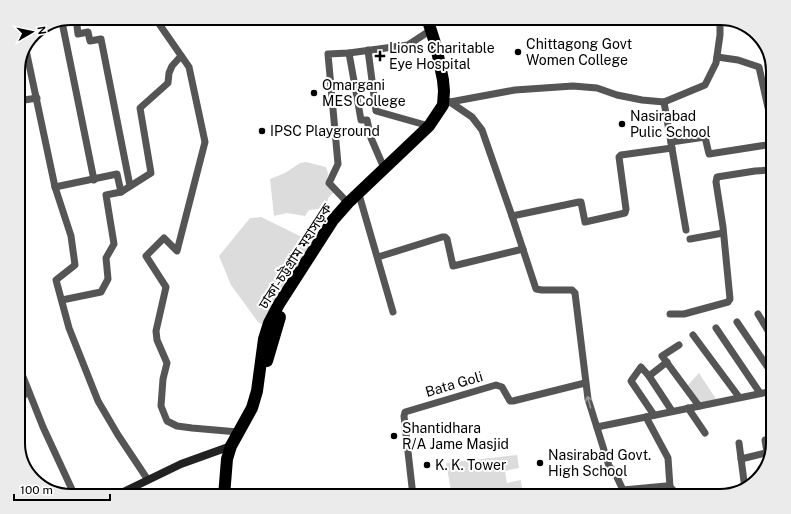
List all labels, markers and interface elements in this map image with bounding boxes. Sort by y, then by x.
north arrow [12,12,52,52]
text: N [35,25,48,36]
place label: Chittagong Govt Women College [526,36,632,68]
place label: Lions Charitable Eye Hospital [389,40,495,72]
marker: Chittagong Govt Women College [513,47,523,57]
marker: Lions Charitable Eye Hospital [374,50,386,62]
place label: Omargani MES College [322,77,406,109]
marker: Omargani MES College [309,88,319,98]
place label: Nasirabad Pulic School [630,108,711,140]
marker: Nasirabad Pulic School [617,119,627,129]
place label: IPSC Playground [270,123,380,139]
marker: IPSC Playground [257,126,267,136]
street label: ঢাকা-চট্টগ্রাম মহাসড়ক [254,200,335,312]
street label: Bata Goli [423,368,485,400]
one-way arrow [585,396,592,409]
place label: Shantidhara R/A Jame Masjid [402,420,509,452]
marker: Shantidhara R/A Jame Masjid [389,431,399,441]
place label: Nasirabad Govt. High School [548,447,651,479]
place label: K. K. Tower [435,457,506,473]
marker: Nasirabad Govt. High School [535,458,545,468]
marker: K. K. Tower [422,460,432,470]
scale bar [14,476,110,502]
text: 100 m [20,483,53,497]

